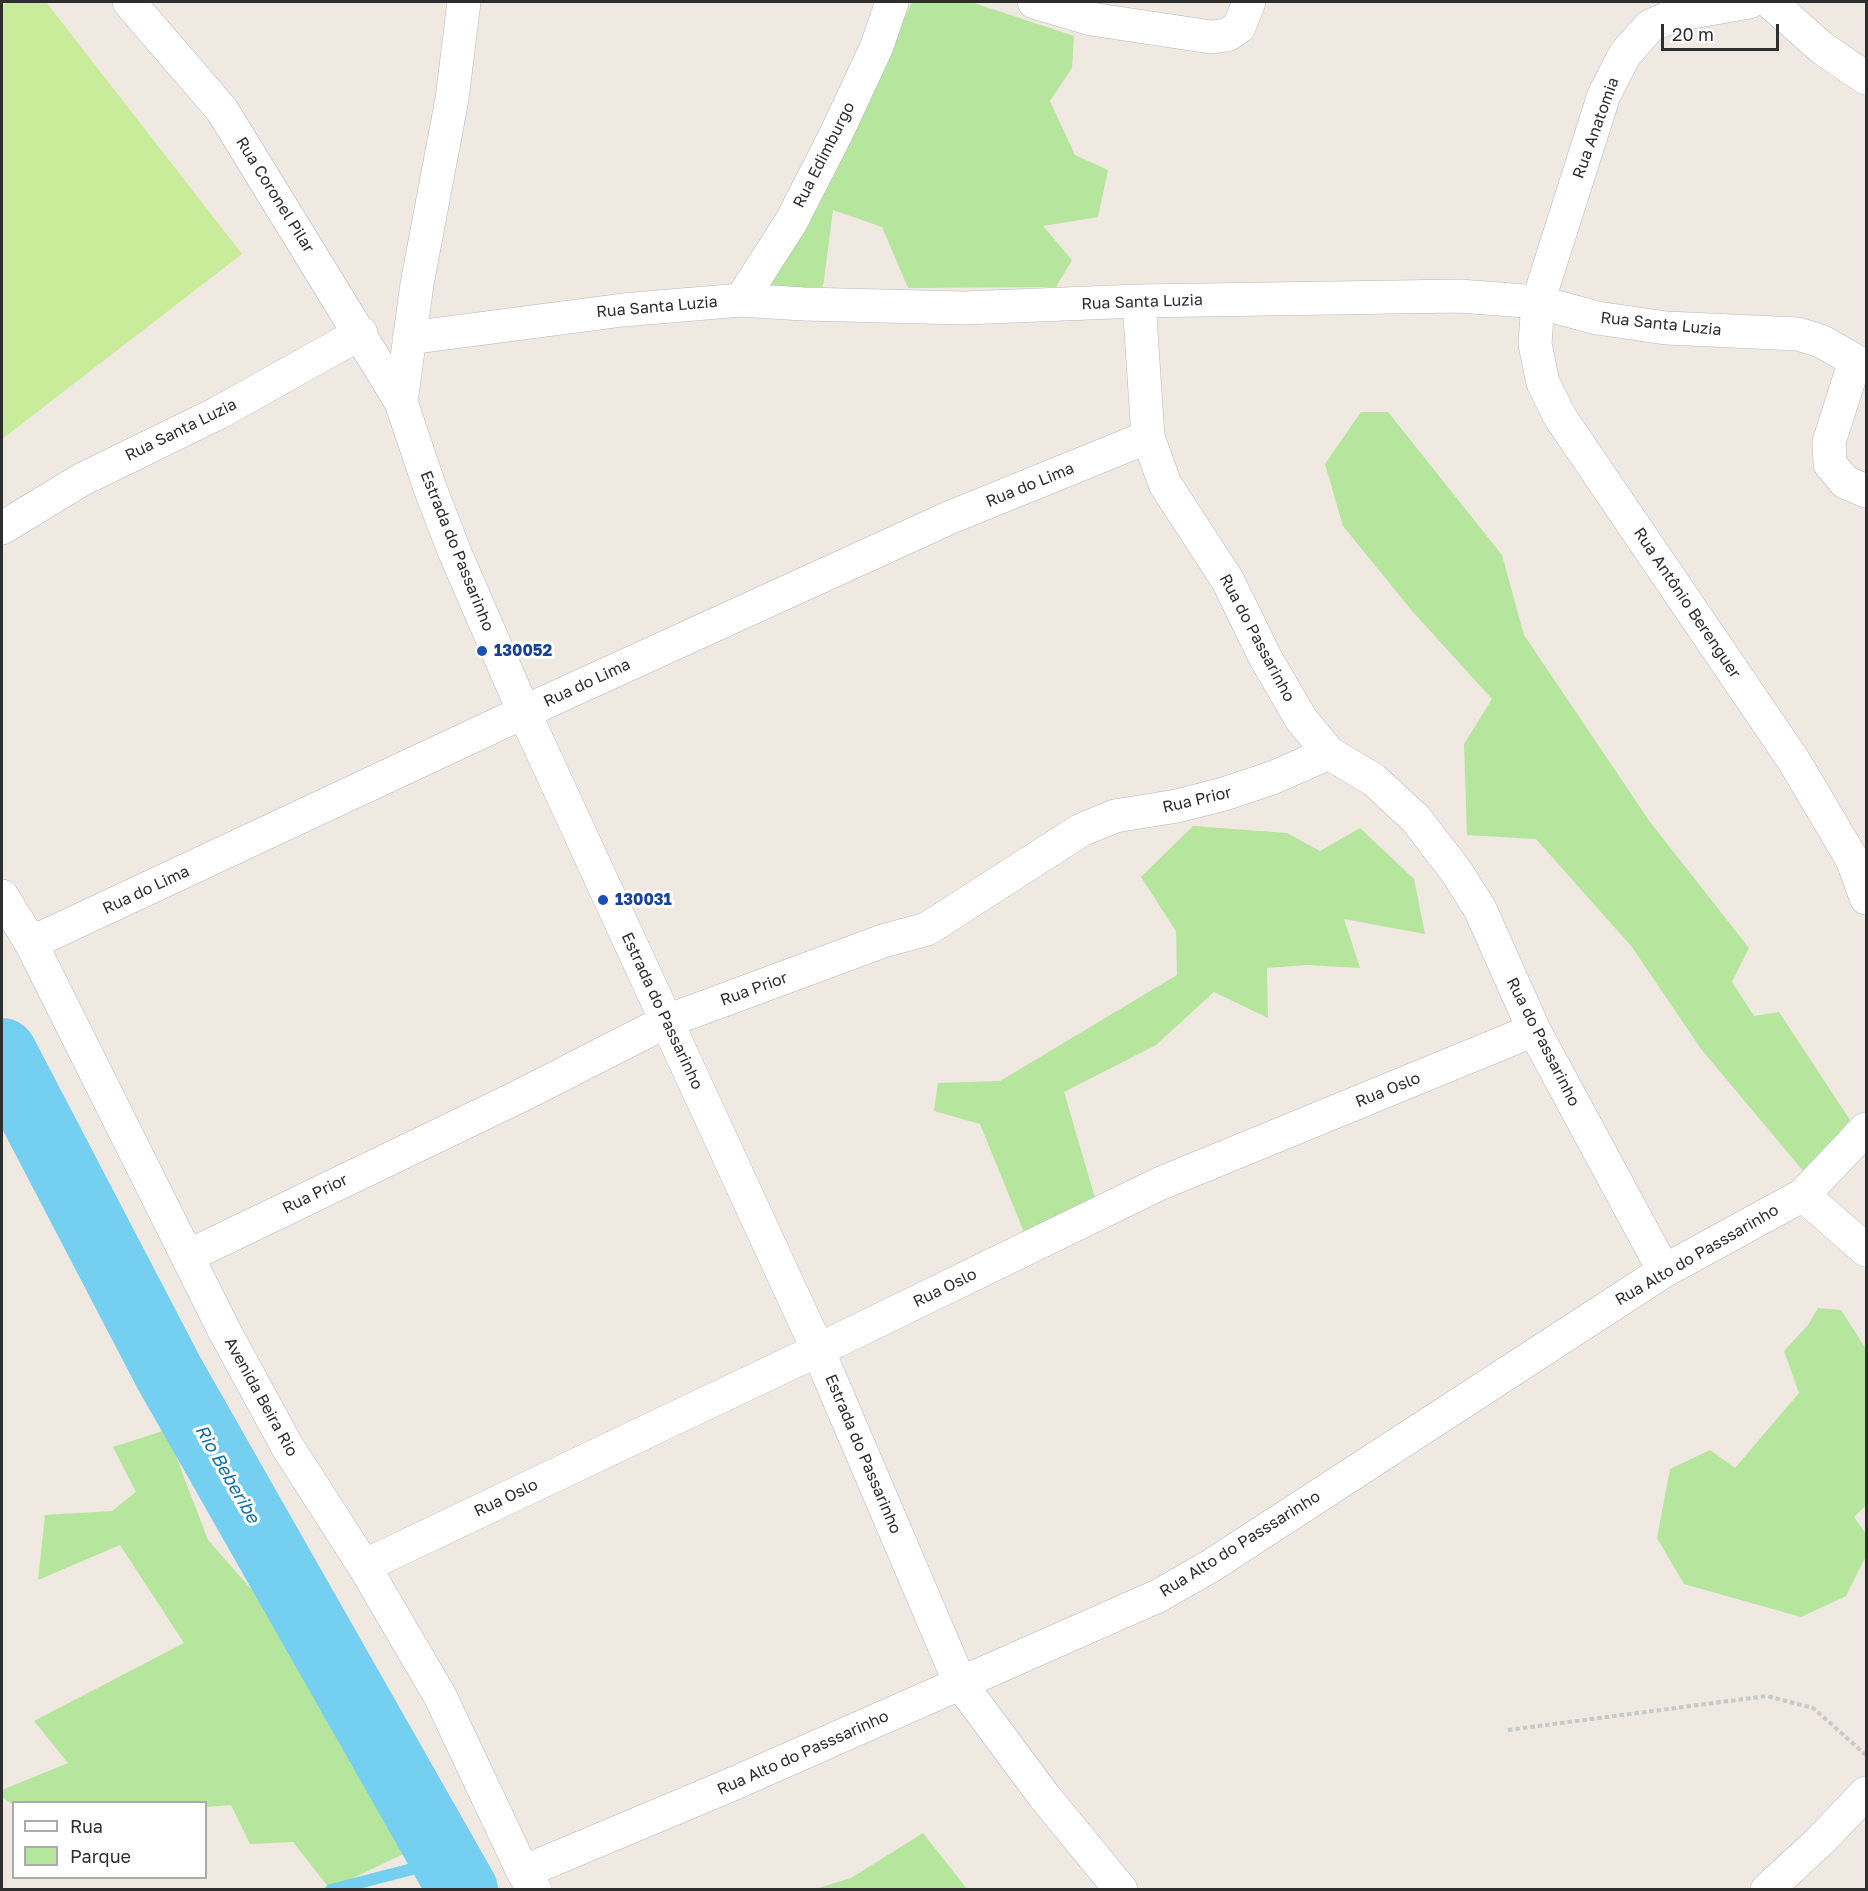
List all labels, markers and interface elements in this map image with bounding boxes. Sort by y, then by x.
scale bar [1664,12,1782,50]
text: 20 m [1672,23,1714,45]
street label: Rua Anatomia [1569,75,1623,181]
street label: Rua Edimburgo [789,99,859,211]
street label: Rua Coronel Pilar [232,134,318,256]
street label: Rua Santa Luzia [1081,290,1203,314]
street label: Rua Santa Luzia [596,292,718,322]
street label: Rua Santa Luzia [1600,308,1722,340]
street label: Rua Santa Luzia [122,395,240,465]
street label: Rua do Lima [983,459,1077,511]
street label: Estrada do Passarinho [416,468,498,634]
street label: Rua Antônio Berenguer [1629,524,1745,682]
street label: Rua do Passarinho [1215,571,1299,705]
place label: 130052 [494,641,552,661]
marker: 130052 [475,644,489,658]
street label: Rua do Lima [541,655,633,711]
street label: Rua Prior [1161,783,1233,817]
street label: Rua do Lima [100,862,192,918]
place label: 130031 [615,890,672,910]
marker: 130031 [596,893,610,907]
street label: Estrada do Passarinho [617,929,707,1093]
street label: Rua Prior [718,968,790,1010]
street label: Rua do Passarinho [1502,974,1584,1110]
street label: Rua Oslo [1353,1068,1423,1112]
street label: Rua Prior [279,1170,351,1218]
street label: Rua Alto do Passsarinho [1612,1200,1782,1310]
street label: Rua Oslo [910,1264,980,1312]
street label: Avenida Beira Rio [220,1334,302,1460]
street label: Estrada do Passarinho [821,1371,905,1537]
water label: Rio Beberibe [190,1421,264,1527]
street label: Rua Oslo [471,1475,541,1521]
street label: Rua Alto do Passsarinho [1156,1487,1324,1601]
street label: Rua Alto do Passsarinho [714,1706,892,1800]
legend [12,1801,207,1879]
text: Rua [70,1815,103,1837]
text: Parque [70,1845,131,1867]

